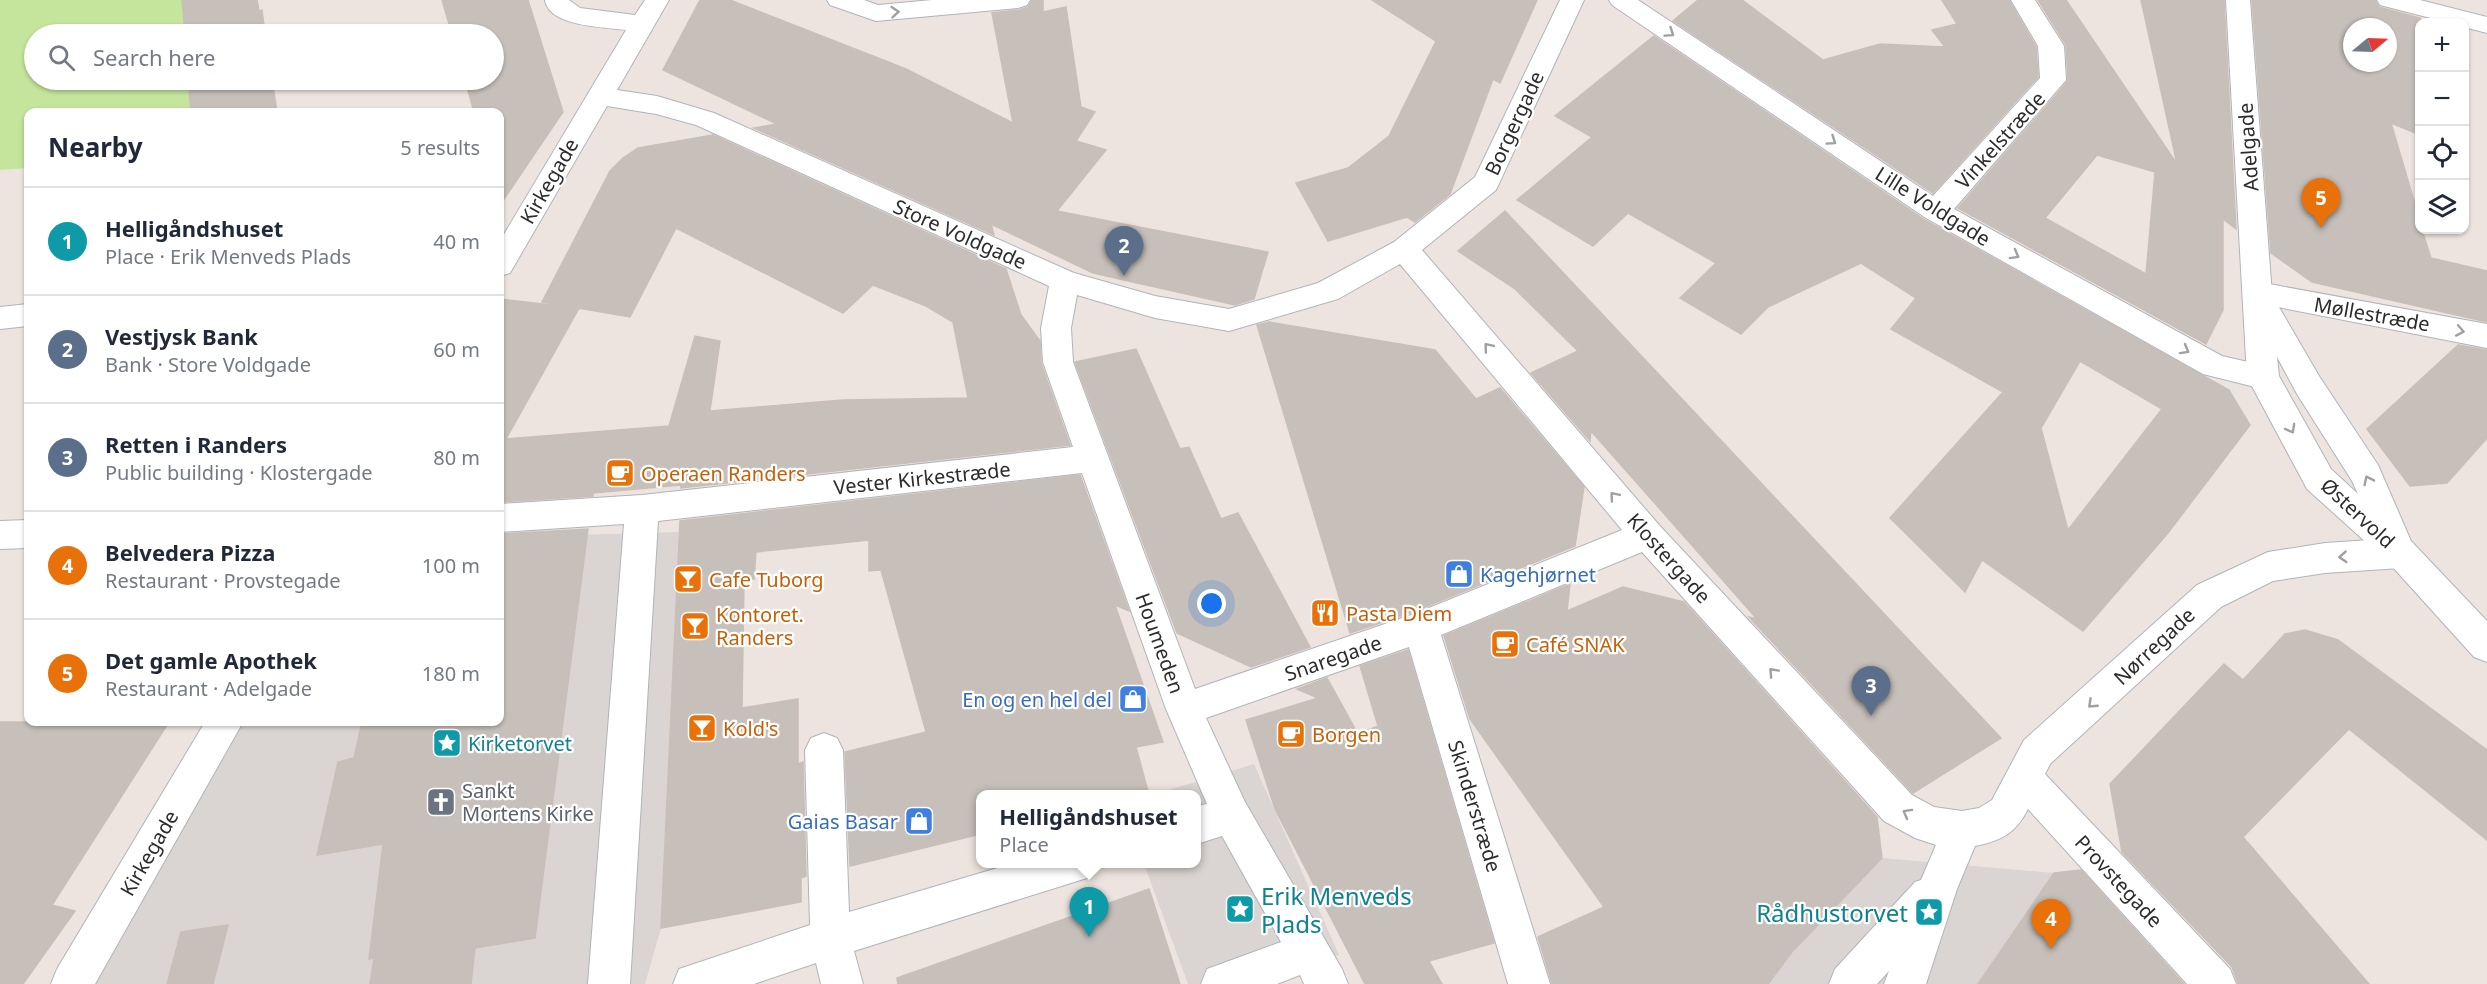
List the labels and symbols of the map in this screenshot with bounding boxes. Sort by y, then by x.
one-way arrow [891,5,900,18]
north arrow [2343,18,2397,72]
one-way arrow [1664,25,1674,37]
street label: Borgergade [1478,67,1550,179]
street label: Vinkelstræde [1949,86,2051,194]
street label: Adelgade [2231,102,2265,192]
street label: Kirkegade [514,133,584,229]
one-way arrow [1825,134,1836,145]
street label: Lille Voldgade [1870,160,1996,252]
pin: 5 [2302,178,2340,228]
street label: Store Voldgade [889,193,1031,275]
pin: 2 [1104,226,1144,276]
one-way arrow [2009,248,2019,259]
street label: Møllestræde [2312,291,2432,337]
one-way arrow [2455,324,2465,337]
one-way arrow [1484,343,1495,354]
one-way arrow [2179,343,2189,355]
one-way arrow [2284,422,2295,433]
street label: Vester Kirkestræde [832,455,1012,501]
cafe icon: Operaen Randers [604,457,636,489]
place label: Operaen Randers [641,460,806,487]
street label: Østervold [2315,472,2401,554]
one-way arrow [2364,476,2376,487]
one-way arrow [1610,492,1621,503]
street label: Klostergade [1621,507,1717,609]
one-way arrow [2338,550,2347,563]
shop icon: Kagehjørnet [1443,558,1475,590]
place label: Kagehjørnet [1480,561,1596,588]
bar icon: Cafe Tuborg [672,563,704,595]
place label: Cafe Tuborg [709,566,823,593]
street label: Houmeden [1129,589,1191,697]
your location [1197,589,1226,618]
restaurant icon: Pasta Diem [1309,597,1341,629]
place label: Pasta Diem [1346,600,1452,627]
place label: Kontoret. Randers [716,601,804,651]
street label: Nørregade [2108,601,2200,691]
bar icon: Kontoret. Randers [679,610,711,642]
cafe icon: Café SNAK [1489,628,1521,660]
street label: Snaregade [1281,629,1385,687]
place label: Café SNAK [1526,631,1625,658]
pin: 3 [1852,666,1890,716]
one-way arrow [1769,668,1780,678]
shop icon: En og en hel del [1117,683,1149,715]
place label: En og en hel del [962,686,1112,713]
one-way arrow [2088,697,2099,708]
bar icon: Kold's [686,712,718,744]
place label: Kold's [723,715,778,742]
cafe icon: Borgen [1275,718,1307,750]
place label: Borgen [1312,721,1381,748]
place icon: Kirketorvet [431,727,463,759]
place label: Kirketorvet [468,730,572,757]
street label: Skinderstræde [1442,737,1508,875]
place label: Sankt Mortens Kirke [462,777,594,827]
church icon: Sankt Mortens Kirke [425,786,457,818]
street label: Kirkegade [114,805,184,901]
shop icon: Gaias Basar [903,805,935,837]
place label: Gaias Basar [788,808,898,835]
one-way arrow [1903,809,1913,820]
street label: Provstegade [2069,829,2169,933]
place label: Erik Menveds Plads [1261,879,1412,940]
pin: 1 [1070,888,1108,937]
place icon: Erik Menveds Plads [1224,893,1256,925]
place label: Rådhustorvet [1756,896,1908,929]
place icon: Rådhustorvet [1913,896,1945,928]
pin: 4 [2032,900,2070,949]

